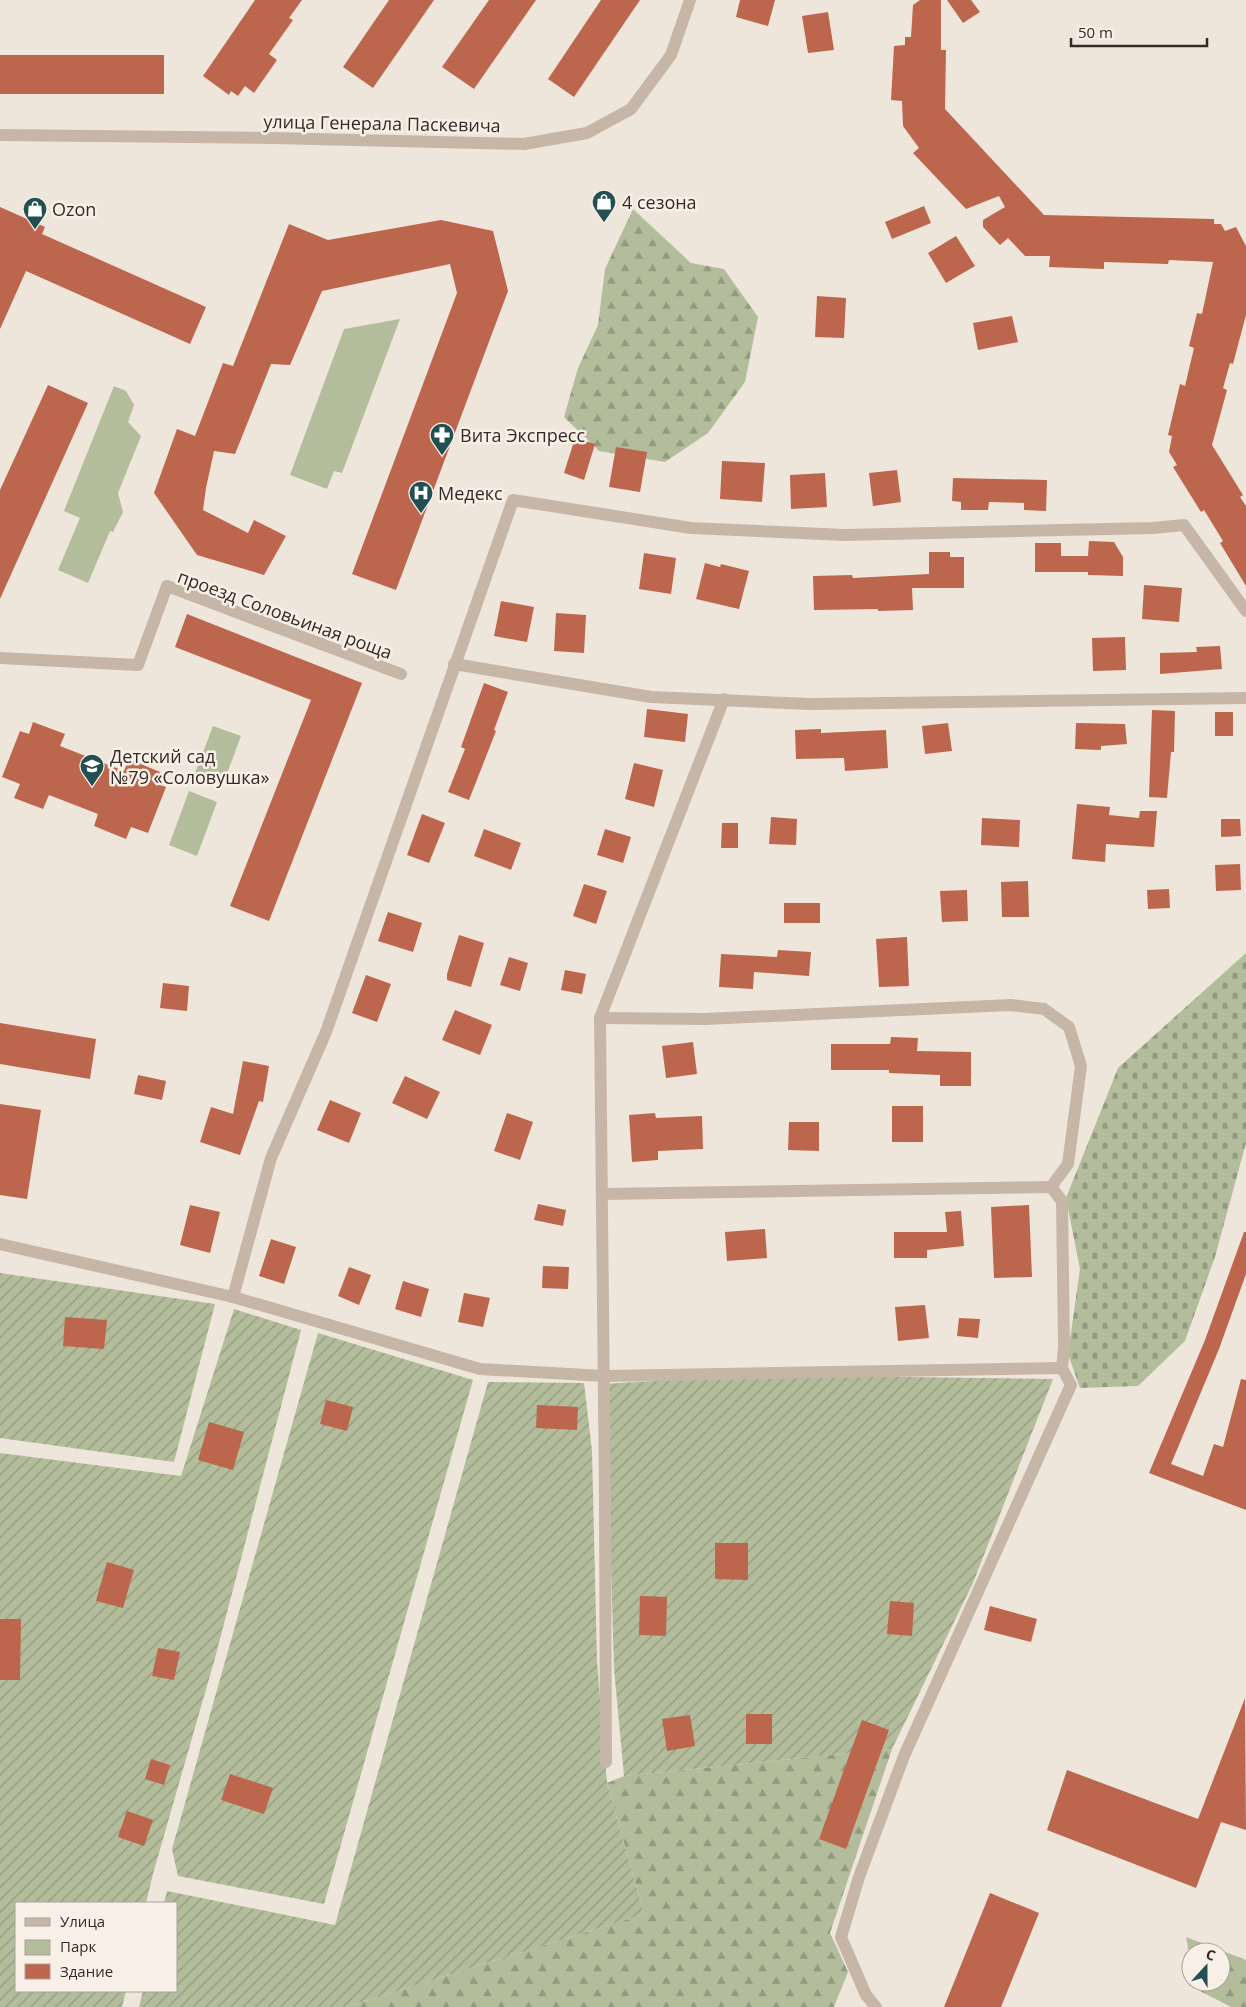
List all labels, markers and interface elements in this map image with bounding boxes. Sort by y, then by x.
scale bar [1071,15,1207,47]
text: 50 m [1078,22,1113,42]
street label: улица Генерала Паскевича [263,109,501,137]
shop icon: 4 сезона [591,189,617,223]
place label: 4 сезона [622,190,697,214]
shop icon: Ozon [22,196,48,230]
place label: Ozon [52,197,96,221]
pharmacy icon: Вита Экспресс [429,422,455,456]
place label: Вита Экспресс [460,423,585,447]
hospital icon: Медекс [408,480,434,514]
place label: Медекс [438,481,503,505]
street label: проезд Соловьиная роща [174,564,396,664]
place label: Детский сад №79 «Соловушка» [110,744,269,789]
school or university icon: Детский сад №79 «Соловушка» [79,753,105,787]
legend [15,1902,178,1992]
text: Улица [60,1911,105,1931]
text: Парк [60,1936,96,1956]
north arrow [1181,1942,1231,1992]
text: С [1203,1944,1218,1965]
text: Здание [60,1961,113,1981]

